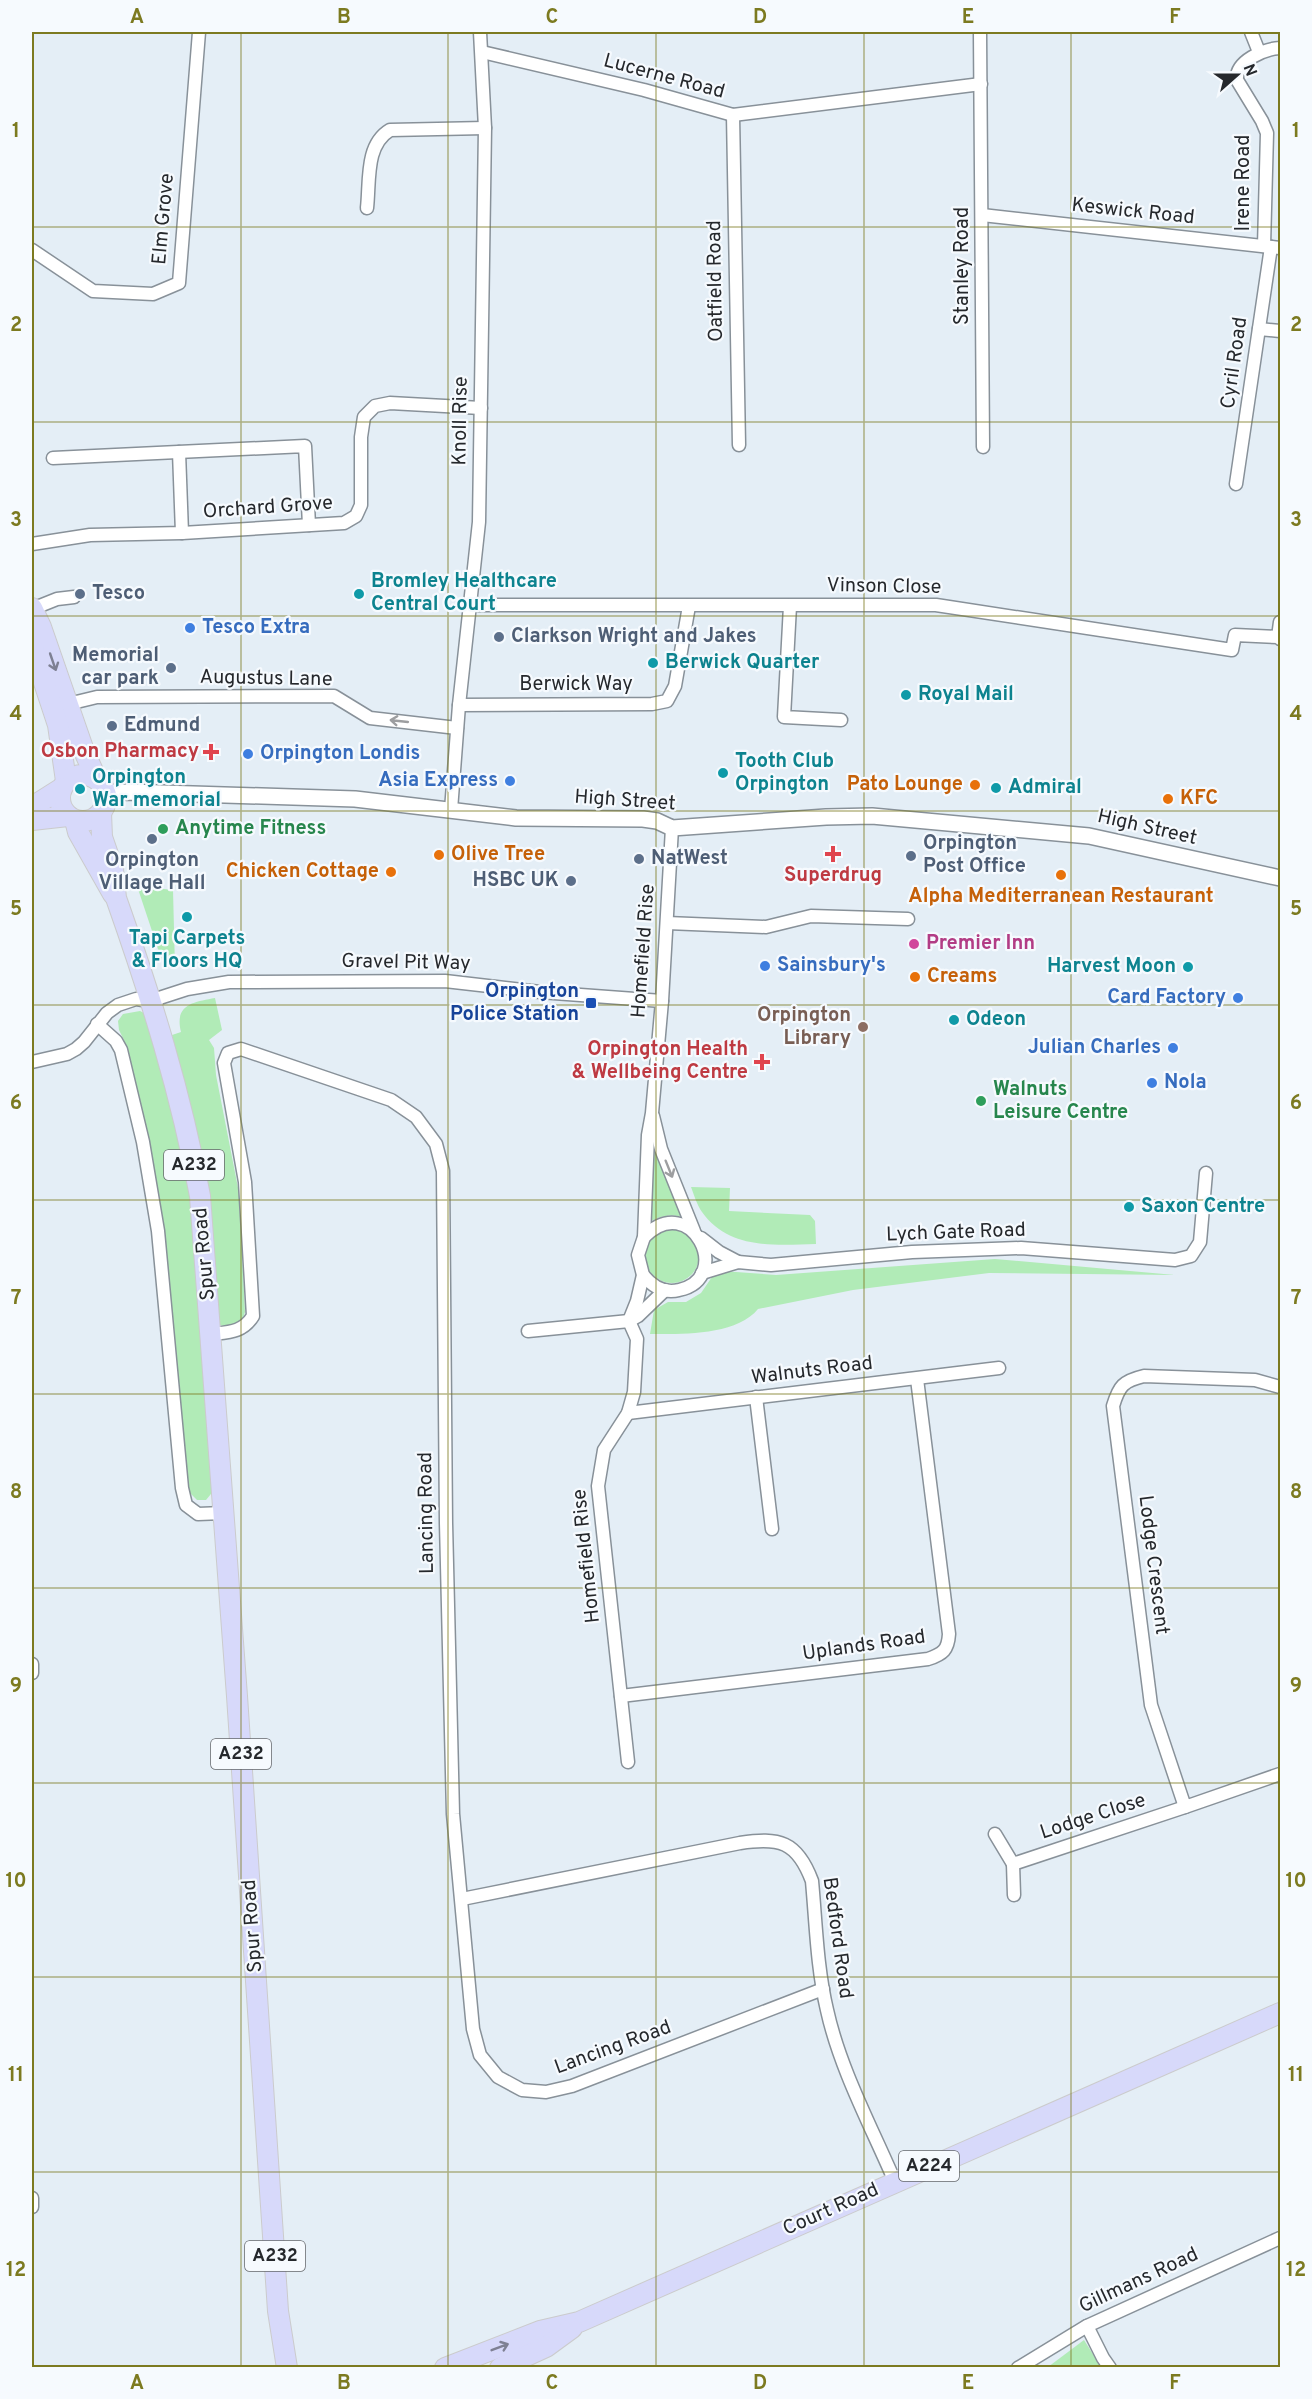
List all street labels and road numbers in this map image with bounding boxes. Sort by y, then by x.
street label: Lucerne Road [601,48,727,106]
street label: Irene Road [1231,134,1257,232]
street label: Elm Grove [147,172,181,266]
street label: Keswick Road [1070,193,1196,231]
street label: Stanley Road [950,207,976,325]
street label: Oatfield Road [702,220,730,342]
street label: Cyril Road [1216,315,1254,411]
street label: Knoll Rise [447,376,475,466]
street label: Orchard Grove [202,490,334,526]
street label: Vinson Close [826,573,942,601]
street label: Augustus Lane [199,665,333,693]
street label: Berwick Way [519,672,633,698]
street label: High Street [574,784,676,818]
street label: High Street [1095,804,1199,852]
street label: Homefield Rise [626,883,662,1019]
street label: Gravel Pit Way [341,949,471,977]
road number: A232 [164,1150,224,1180]
street label: Spur Road [188,1206,222,1302]
street label: Lych Gate Road [886,1218,1026,1248]
street label: Walnuts Road [750,1351,874,1391]
street label: Lancing Road [413,1452,441,1574]
street label: Homefield Rise [567,1488,607,1624]
street label: Lodge Crescent [1132,1494,1174,1636]
street label: Uplands Road [801,1624,927,1668]
road number: A232 [211,1739,271,1769]
street label: Lodge Close [1037,1788,1149,1846]
street label: Bedford Road [816,1876,858,2000]
street label: Spur Road [237,1878,269,1974]
street label: Lancing Road [551,2015,675,2081]
road number: A224 [899,2151,959,2181]
street label: Court Road [779,2177,883,2243]
road number: A232 [245,2241,305,2271]
street label: Gillmans Road [1075,2242,1203,2320]

